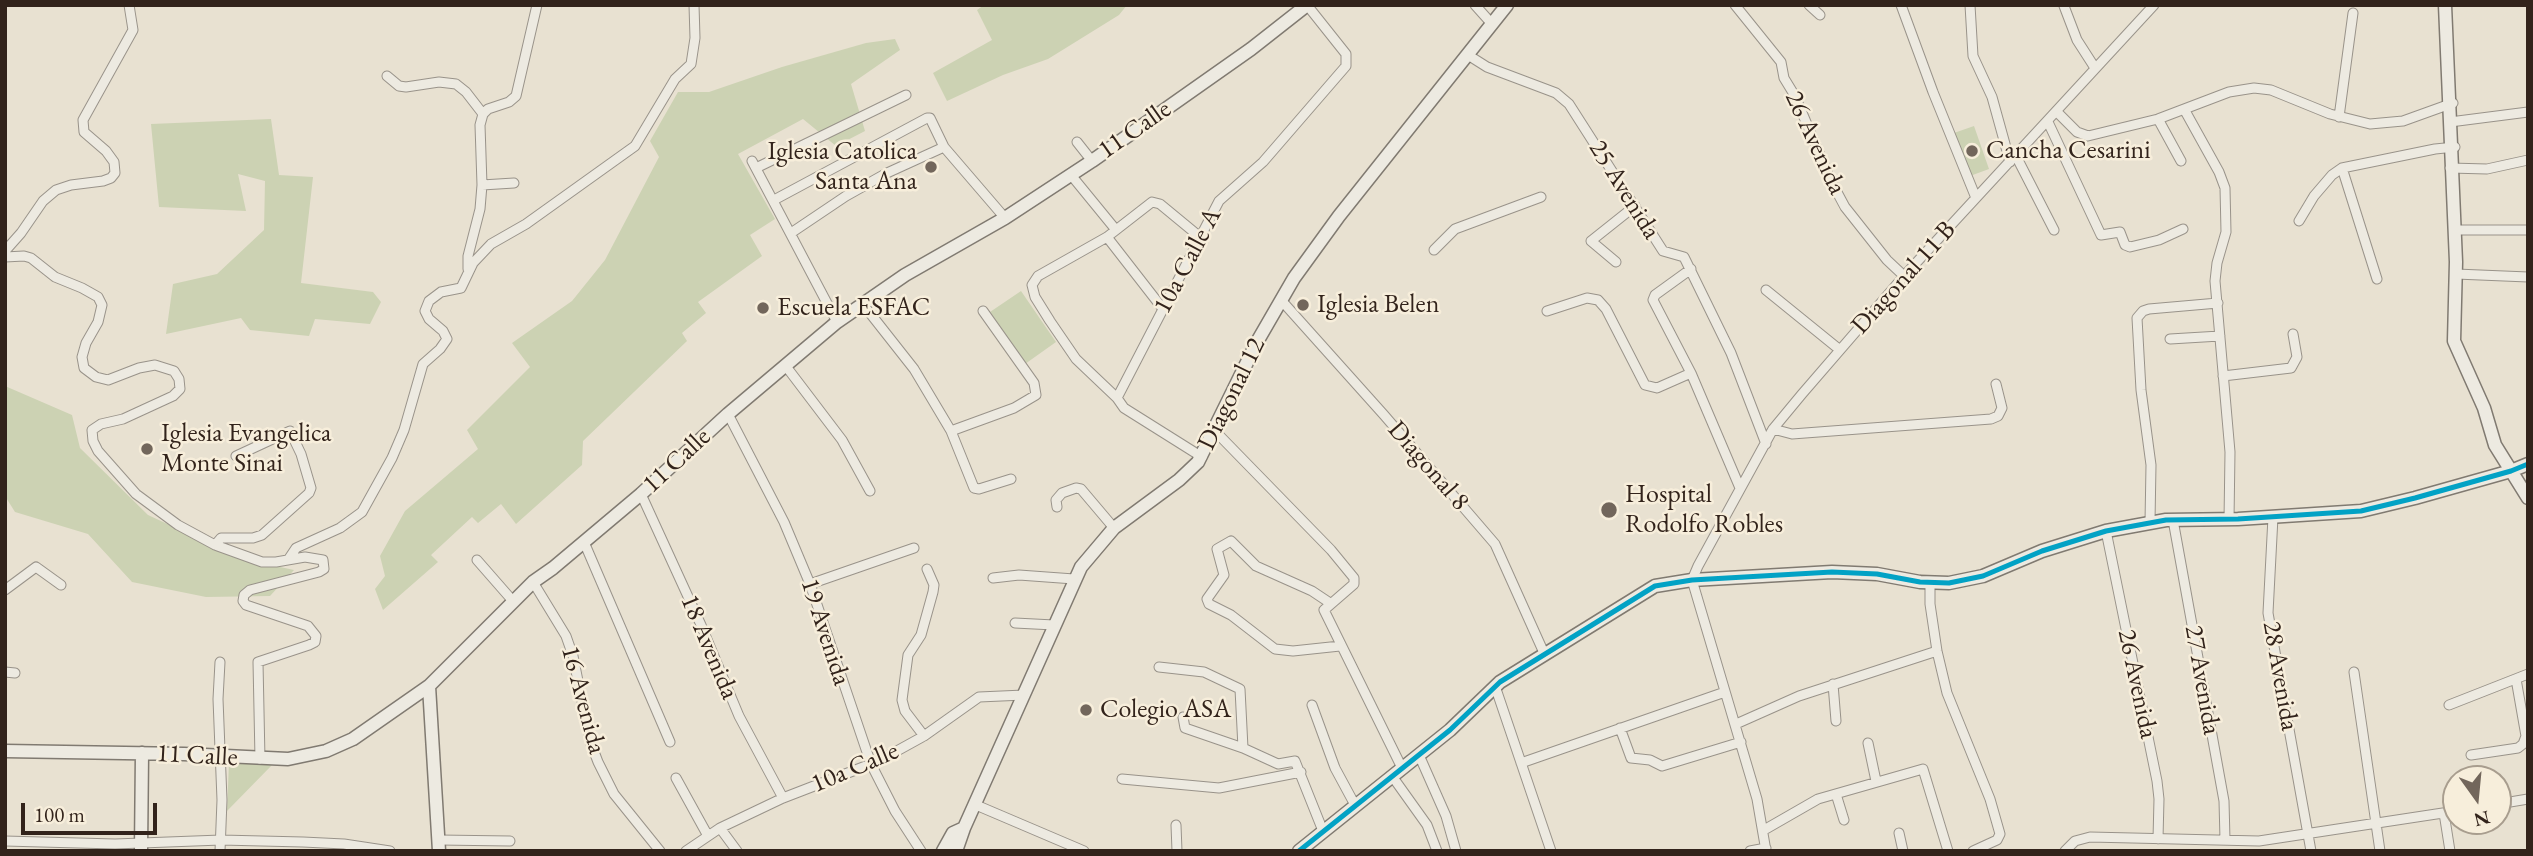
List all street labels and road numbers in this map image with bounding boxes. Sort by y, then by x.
street label: 26 Avenida [1777,86,1853,200]
street label: 11 Calle [1093,94,1177,166]
street label: 25 Avenida [1581,135,1667,245]
street label: 10a Calle A [1147,203,1229,319]
street label: Diagonal 11 B [1845,215,1963,341]
street label: Diagonal 12 [1191,333,1273,455]
street label: Diagonal 8 [1381,415,1475,517]
street label: 11 Calle [637,422,717,500]
street label: 19 Avenida [793,574,857,690]
street label: 18 Avenida [673,590,745,704]
street label: 28 Avenida [2255,619,2305,733]
street label: 27 Avenida [2177,623,2227,737]
street label: 26 Avenida [2110,627,2164,741]
street label: 16 Avenida [554,642,612,758]
street label: 10a Calle [807,736,903,800]
street label: 11 Calle [155,738,239,774]

